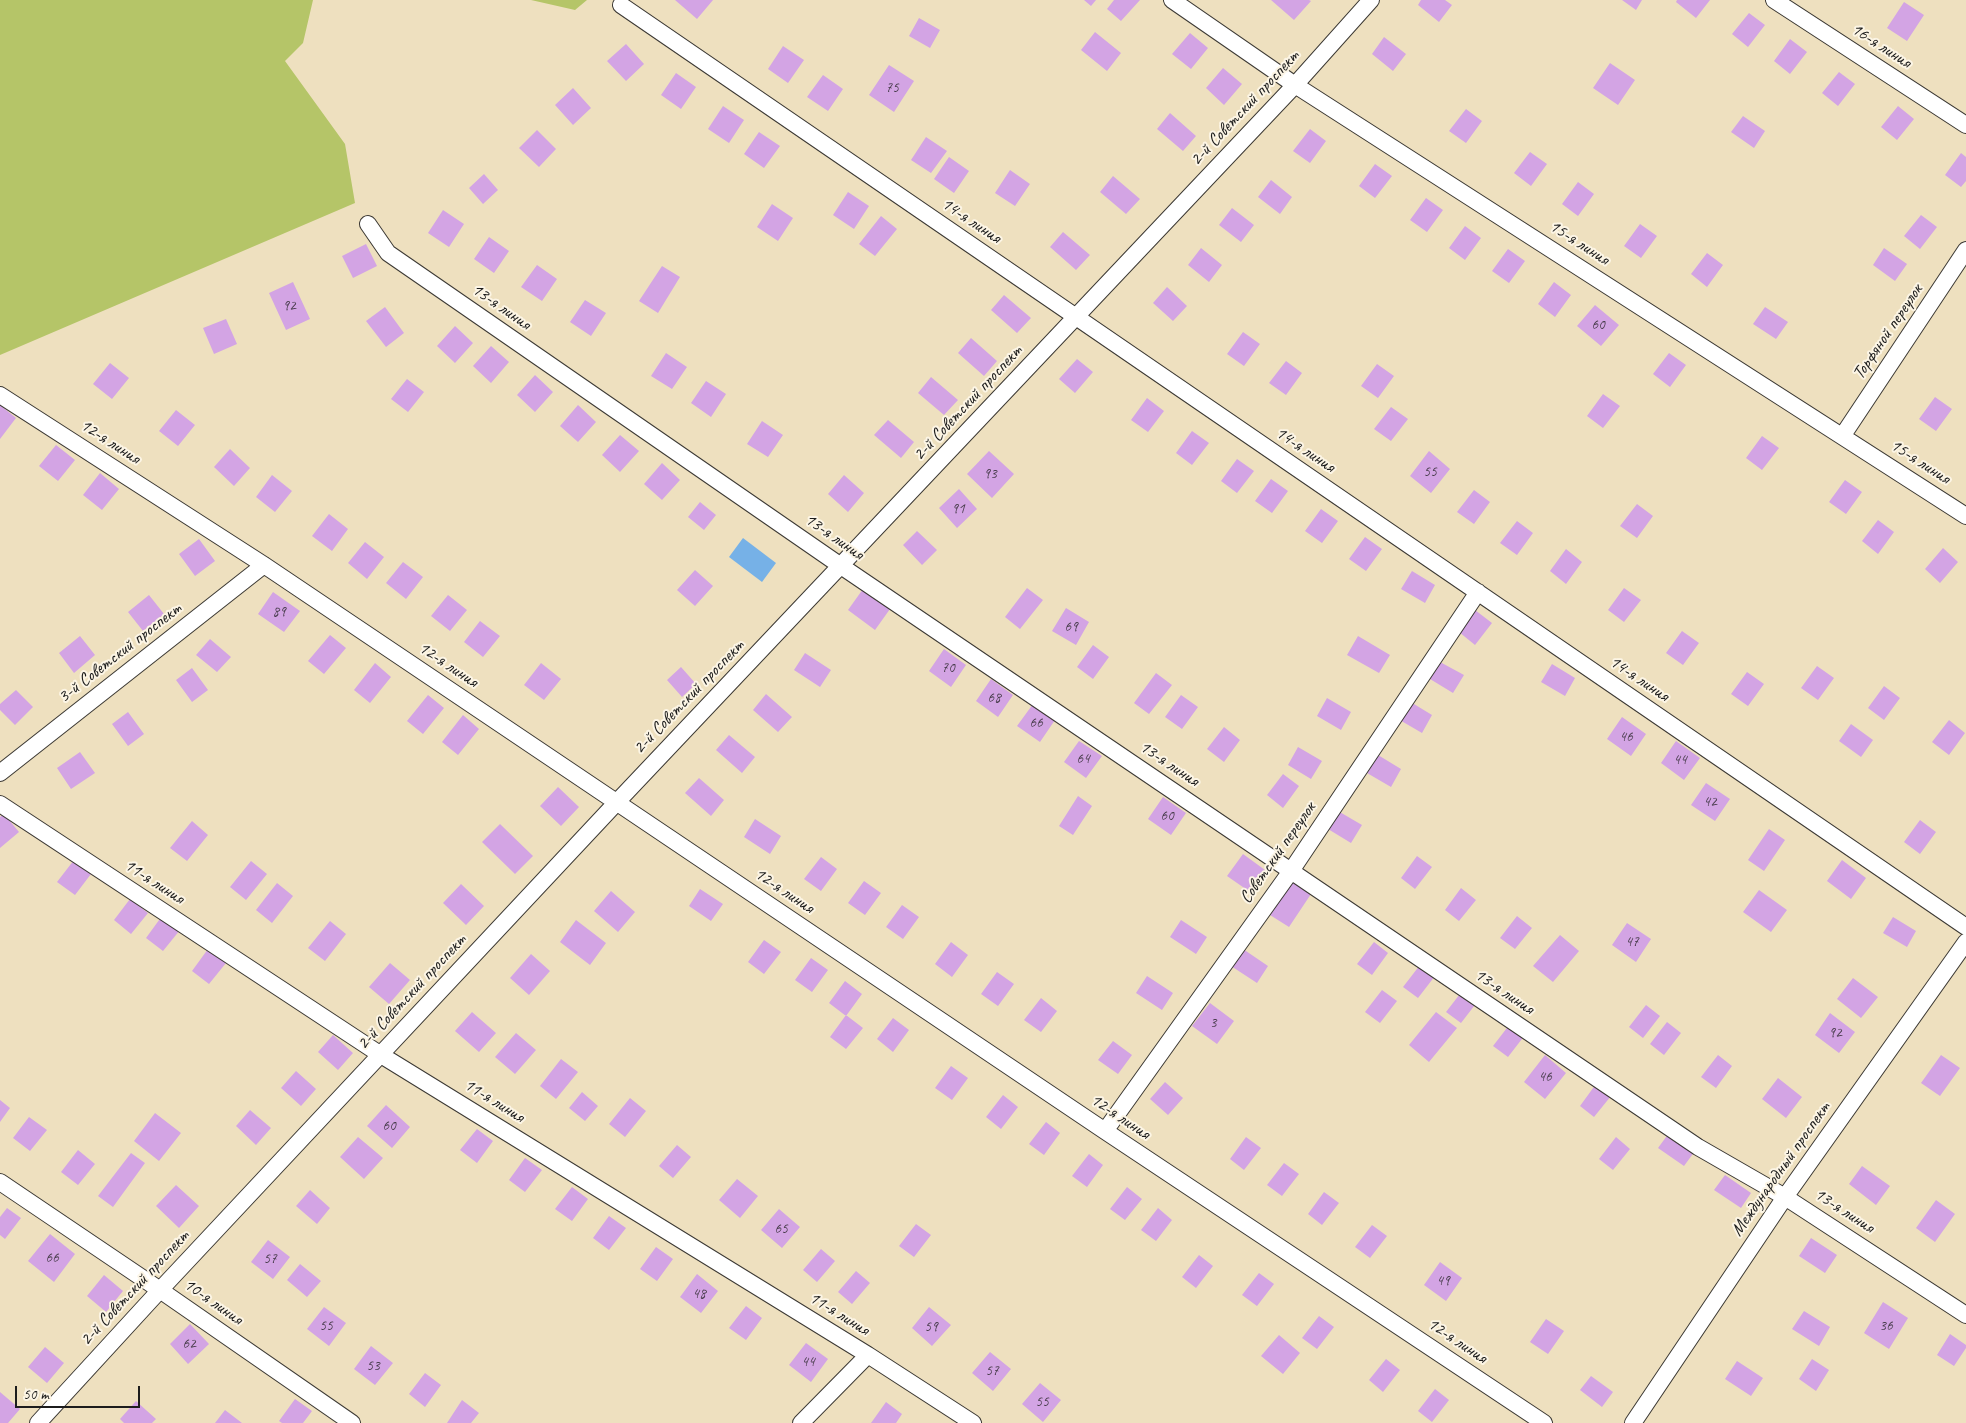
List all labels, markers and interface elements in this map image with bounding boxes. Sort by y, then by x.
street label: 16-я линия [1847,19,1915,73]
street label: 2-й Советский проспект [1186,45,1304,171]
house number: 75 [885,79,899,97]
street label: 14-я линия [937,193,1005,249]
street label: 15-я линия [1545,216,1613,270]
street label: 13-я линия [467,279,535,335]
street label: Торфяной переулок [1848,280,1928,384]
house number: 92 [282,297,296,315]
house number: 60 [1591,316,1605,334]
street label: 2-й Советский проспект [909,340,1027,466]
street label: 12-я линия [76,415,144,469]
street label: 14-я линия [1271,422,1339,478]
street label: 15-я линия [1886,435,1954,489]
house number: 55 [1423,463,1437,481]
house number: 93 [983,465,997,483]
house number: 91 [951,500,965,518]
street label: 13-я линия [800,509,868,565]
street label: 3-й Советский проспект [54,598,186,708]
house number: 89 [272,603,286,621]
house number: 69 [1064,618,1078,636]
street label: 2-й Советский проспект [629,635,749,759]
street label: 12-я линия [414,637,482,693]
street label: 14-я линия [1605,651,1673,707]
house number: 70 [941,659,955,677]
house number: 68 [987,689,1001,707]
house number: 66 [1029,714,1043,732]
house number: 46 [1619,728,1633,746]
street label: 13-я линия [1135,736,1203,792]
house number: 64 [1076,750,1090,768]
house number: 44 [1673,751,1687,769]
house number: 42 [1703,793,1717,811]
street label: Советский переулок [1235,798,1321,908]
house number: 60 [1160,807,1174,825]
street label: 11-я линия [120,855,188,909]
street label: 12-я линия [750,863,818,919]
street label: 2-й Советский проспект [353,929,471,1055]
house number: 47 [1625,933,1639,951]
street label: 13-я линия [1470,964,1538,1020]
house number: 3 [1210,1014,1216,1032]
house number: 92 [1828,1024,1842,1042]
house number: 46 [1538,1068,1552,1086]
street label: 11-я линия [460,1074,528,1128]
street label: 12-я линия [1086,1089,1154,1145]
street label: Международный проспект [1726,1098,1836,1240]
house number: 60 [382,1117,396,1135]
street label: 13-я линия [1810,1184,1878,1238]
house number: 65 [774,1220,788,1238]
street label: 2-й Советский проспект [76,1225,194,1351]
house number: 66 [45,1249,59,1267]
house number: 57 [263,1250,277,1268]
house number: 49 [1436,1272,1450,1290]
street label: 10-я линия [179,1274,247,1330]
house number: 48 [692,1285,706,1303]
street label: 11-я линия [805,1287,873,1341]
street label: 12-я линия [1423,1313,1491,1369]
house number: 55 [319,1317,333,1335]
house number: 36 [1879,1317,1893,1335]
house number: 59 [924,1318,938,1336]
house number: 62 [182,1335,196,1353]
house number: 44 [801,1353,815,1371]
house number: 53 [366,1357,380,1375]
house number: 57 [985,1362,999,1380]
scale bar [18,1376,142,1408]
text: 50 m [23,1385,49,1404]
house number: 55 [1035,1393,1049,1411]

